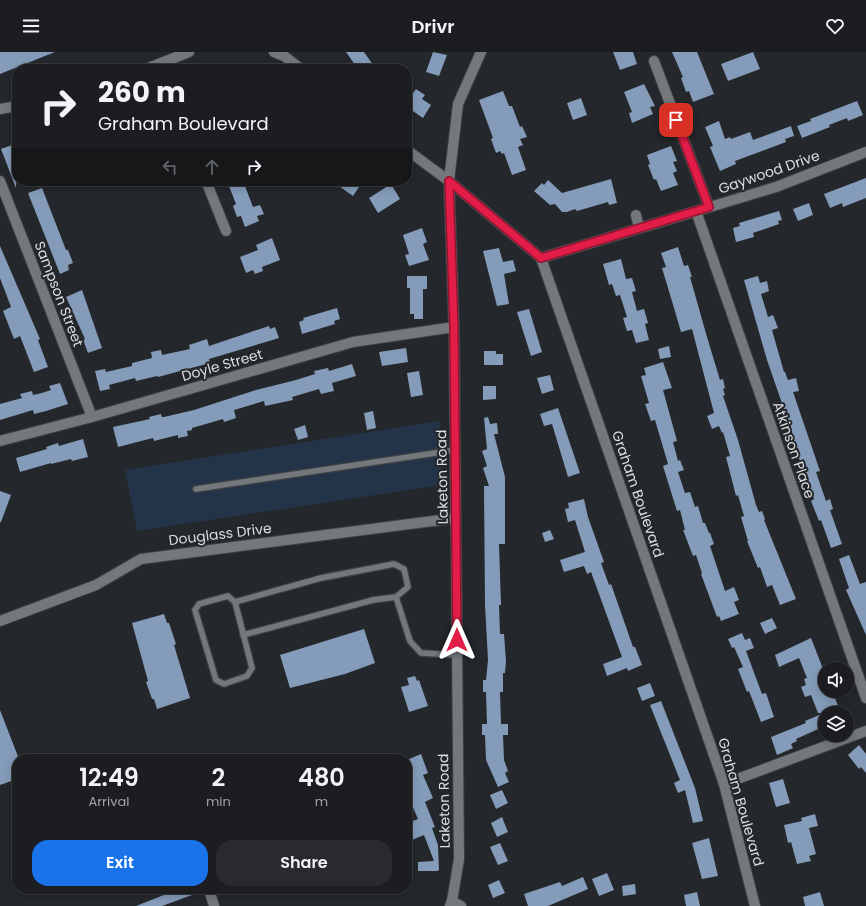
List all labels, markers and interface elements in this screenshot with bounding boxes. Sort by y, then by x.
text: Drivr [411,14,455,39]
icon: menu [20,15,42,37]
icon: heart [824,15,846,37]
text: 260 m [98,73,186,112]
icon: right [32,80,84,132]
pin [659,103,693,137]
icon: arrive [665,109,687,131]
text: Graham Boulevard [98,111,269,136]
street label: Gaywood Drive [716,145,823,199]
icon: left [159,156,181,178]
icon: ahead [201,156,223,178]
icon: right [243,156,265,178]
street label: Sampson Street [30,238,88,350]
street label: Doyle Street [179,344,265,386]
street label: Atkinson Place [768,399,820,501]
street label: Graham Boulevard [607,428,669,560]
street label: Laketon Road [431,430,453,524]
street label: Douglass Drive [167,518,273,550]
position arrow [436,619,478,661]
map controls [818,662,854,742]
button: sound [818,662,854,698]
button: layers [818,706,854,742]
street label: Graham Boulevard [713,735,769,869]
street label: Laketon Road [433,754,455,848]
text: 12:49 [79,761,139,794]
text: 2 [212,761,225,794]
text: 480 [298,761,345,794]
text: Arrival [89,792,129,811]
text: min [206,792,231,811]
text: m [315,792,328,811]
button: Exit [32,840,208,886]
button: Share [216,840,392,886]

